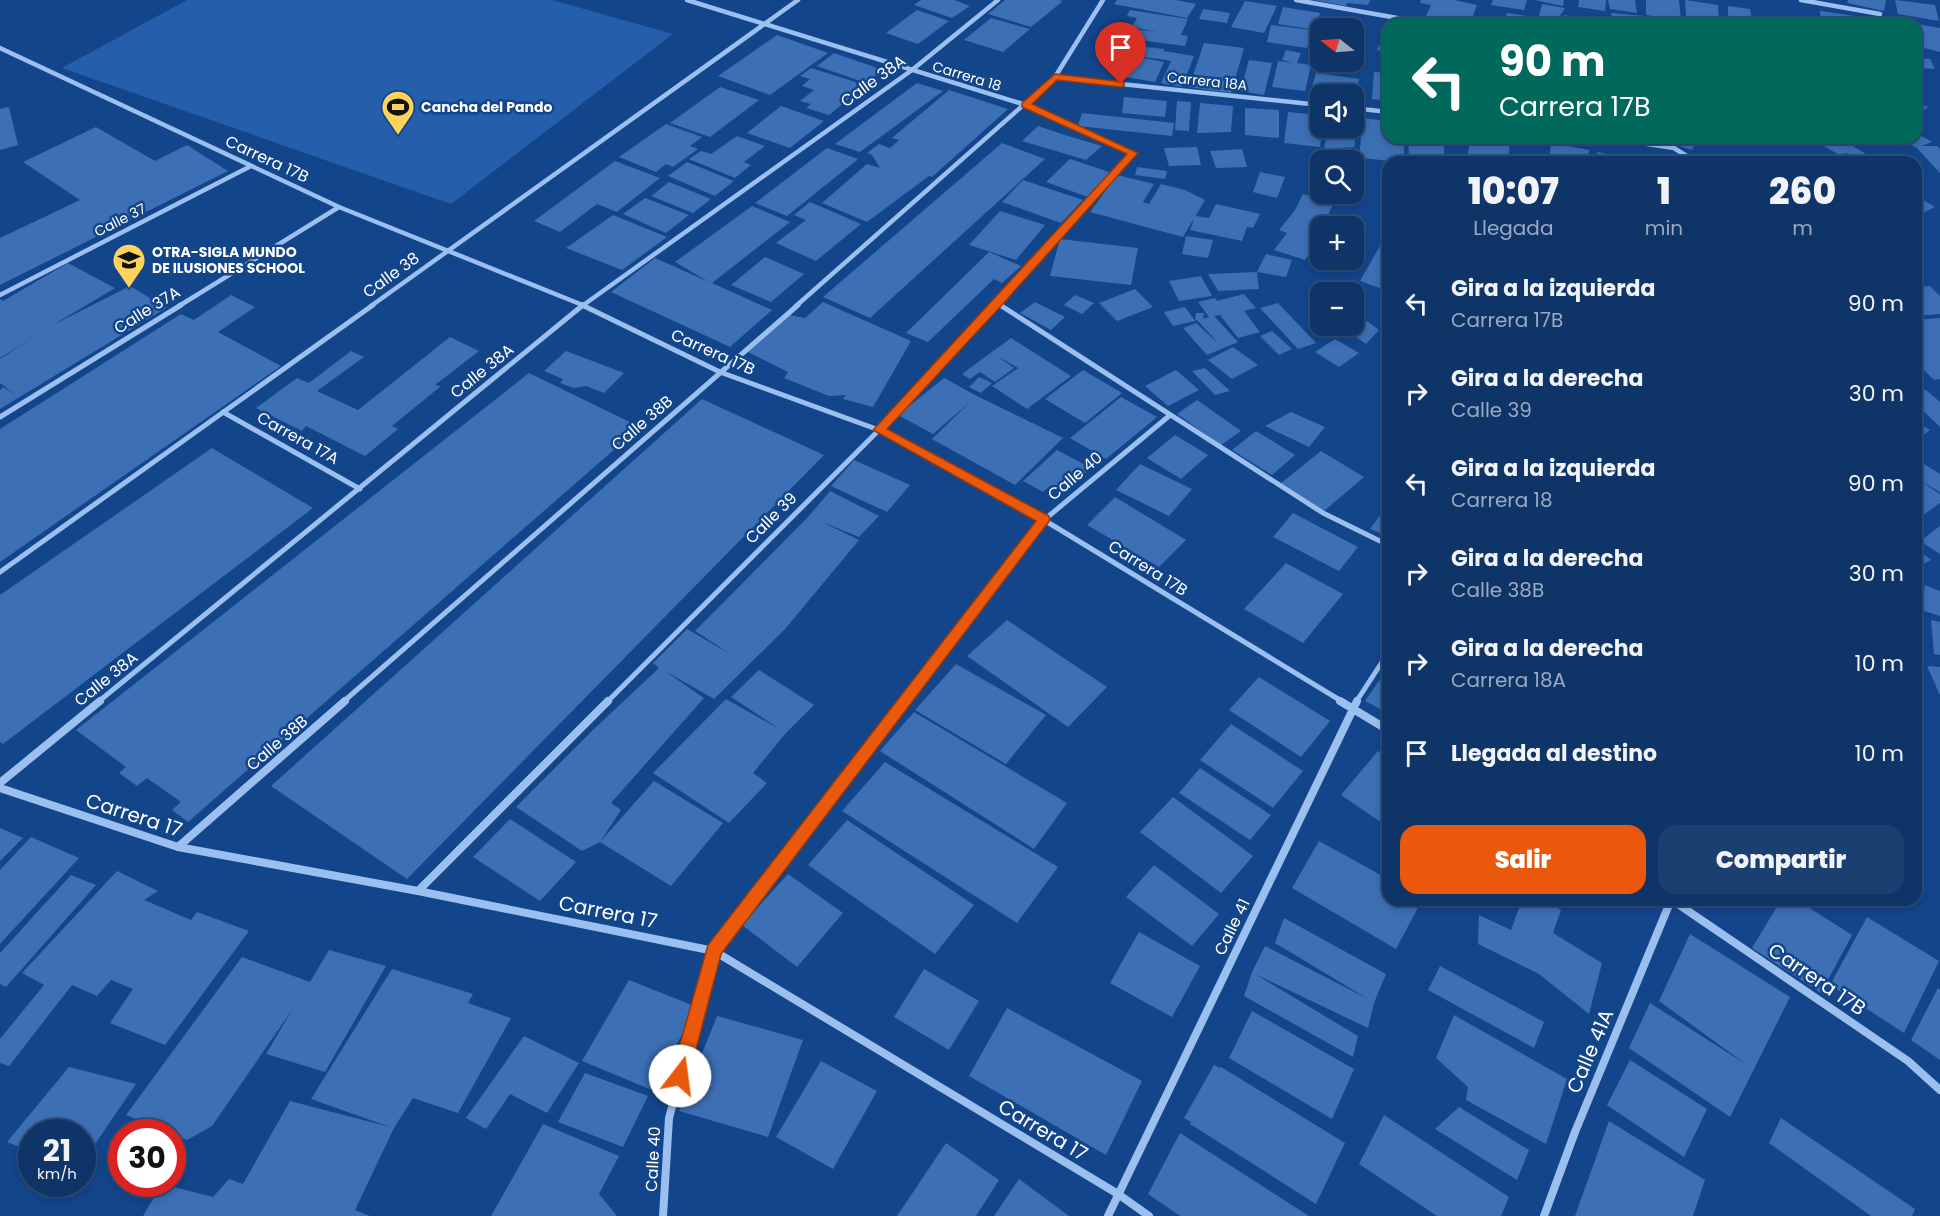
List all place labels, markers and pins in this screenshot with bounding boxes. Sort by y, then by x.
pin [1095,22,1146,84]
sports icon: Cancha del Pando [380,89,416,136]
place label: Cancha del Pando [421,97,552,117]
school or university icon: OTRA-SIGLA MUNDO DE ILUSIONES SCHOOL [111,242,147,289]
place label: OTRA-SIGLA MUNDO DE ILUSIONES SCHOOL [152,242,305,278]

